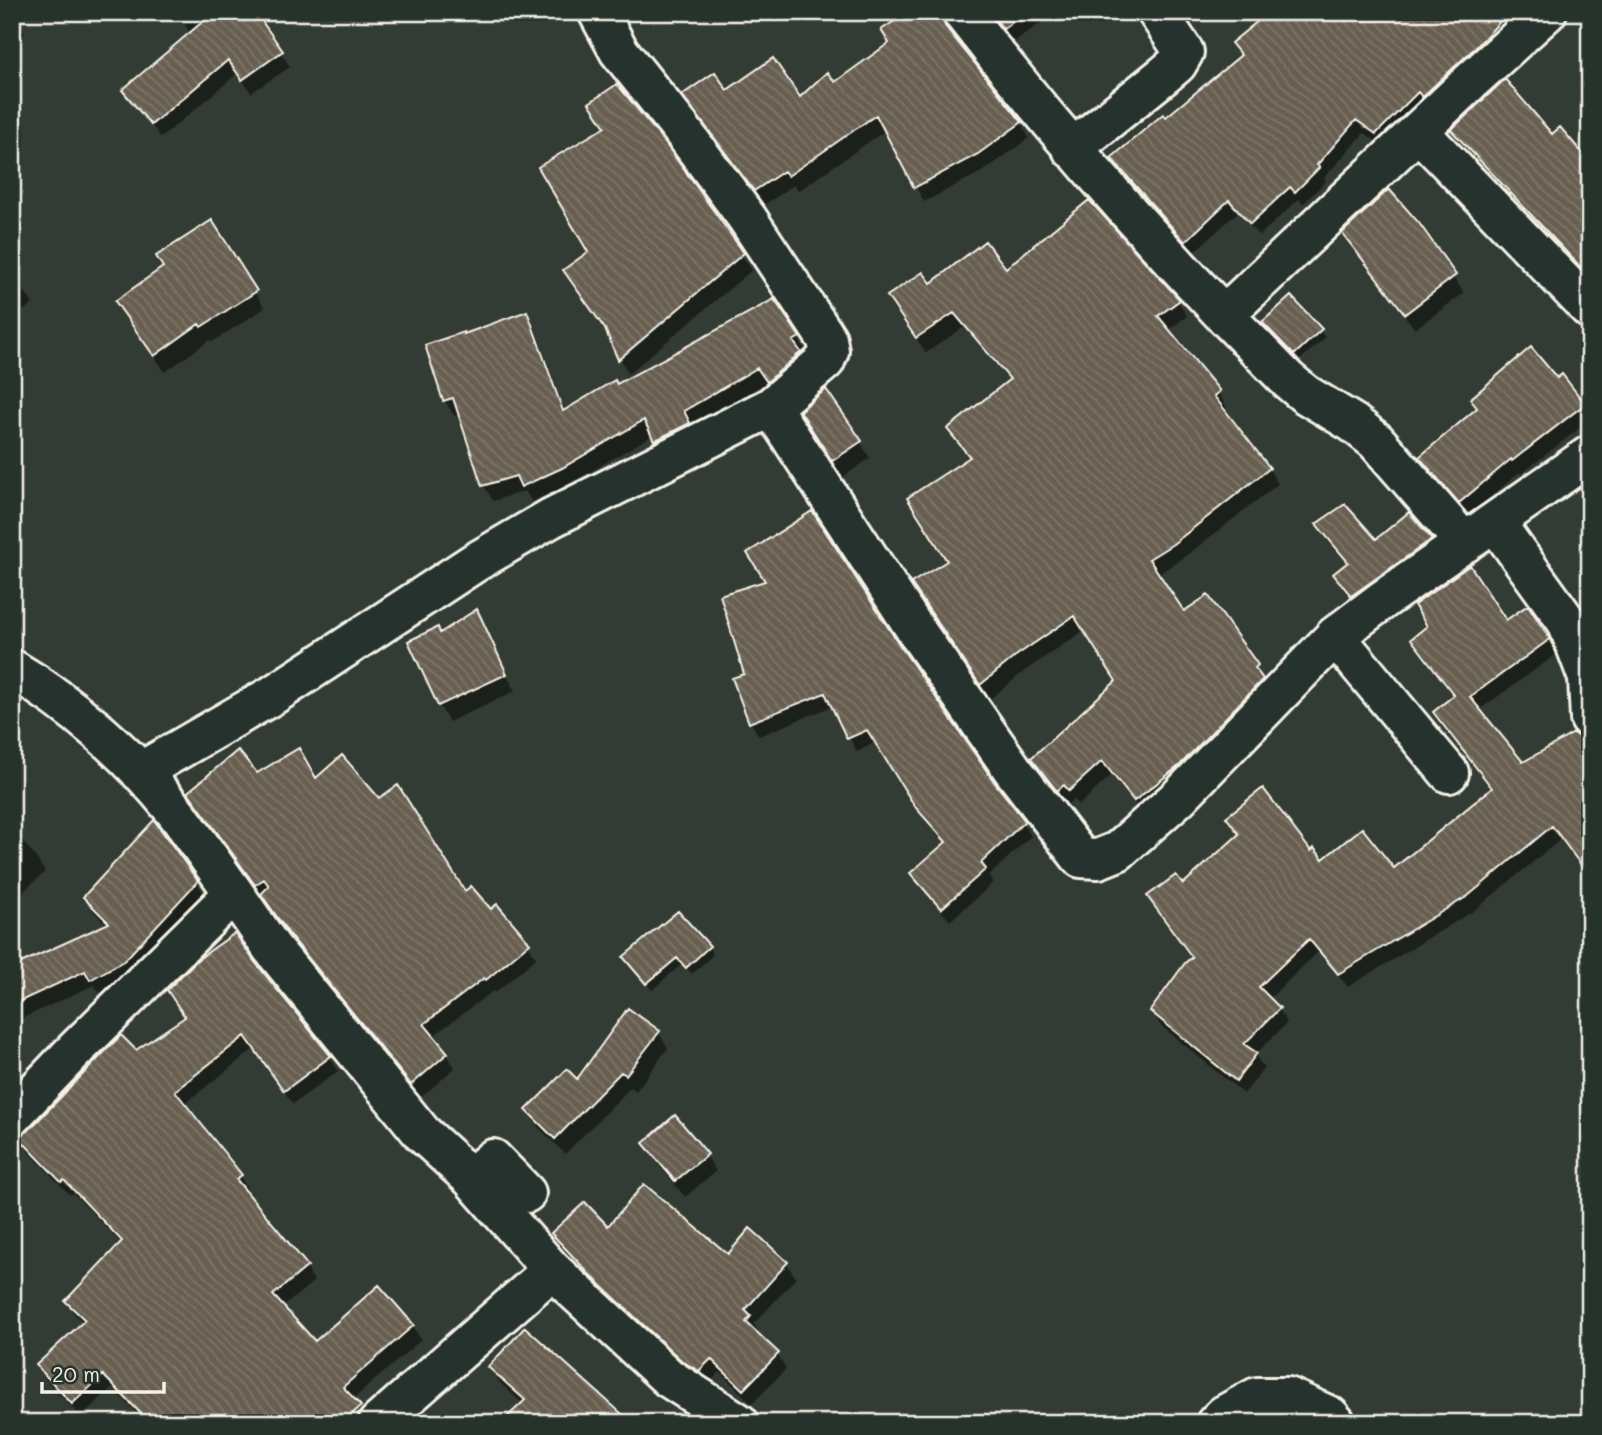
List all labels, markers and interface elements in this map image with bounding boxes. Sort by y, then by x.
scale bar [42,1351,164,1395]
text: 20 m [52,1360,100,1387]

